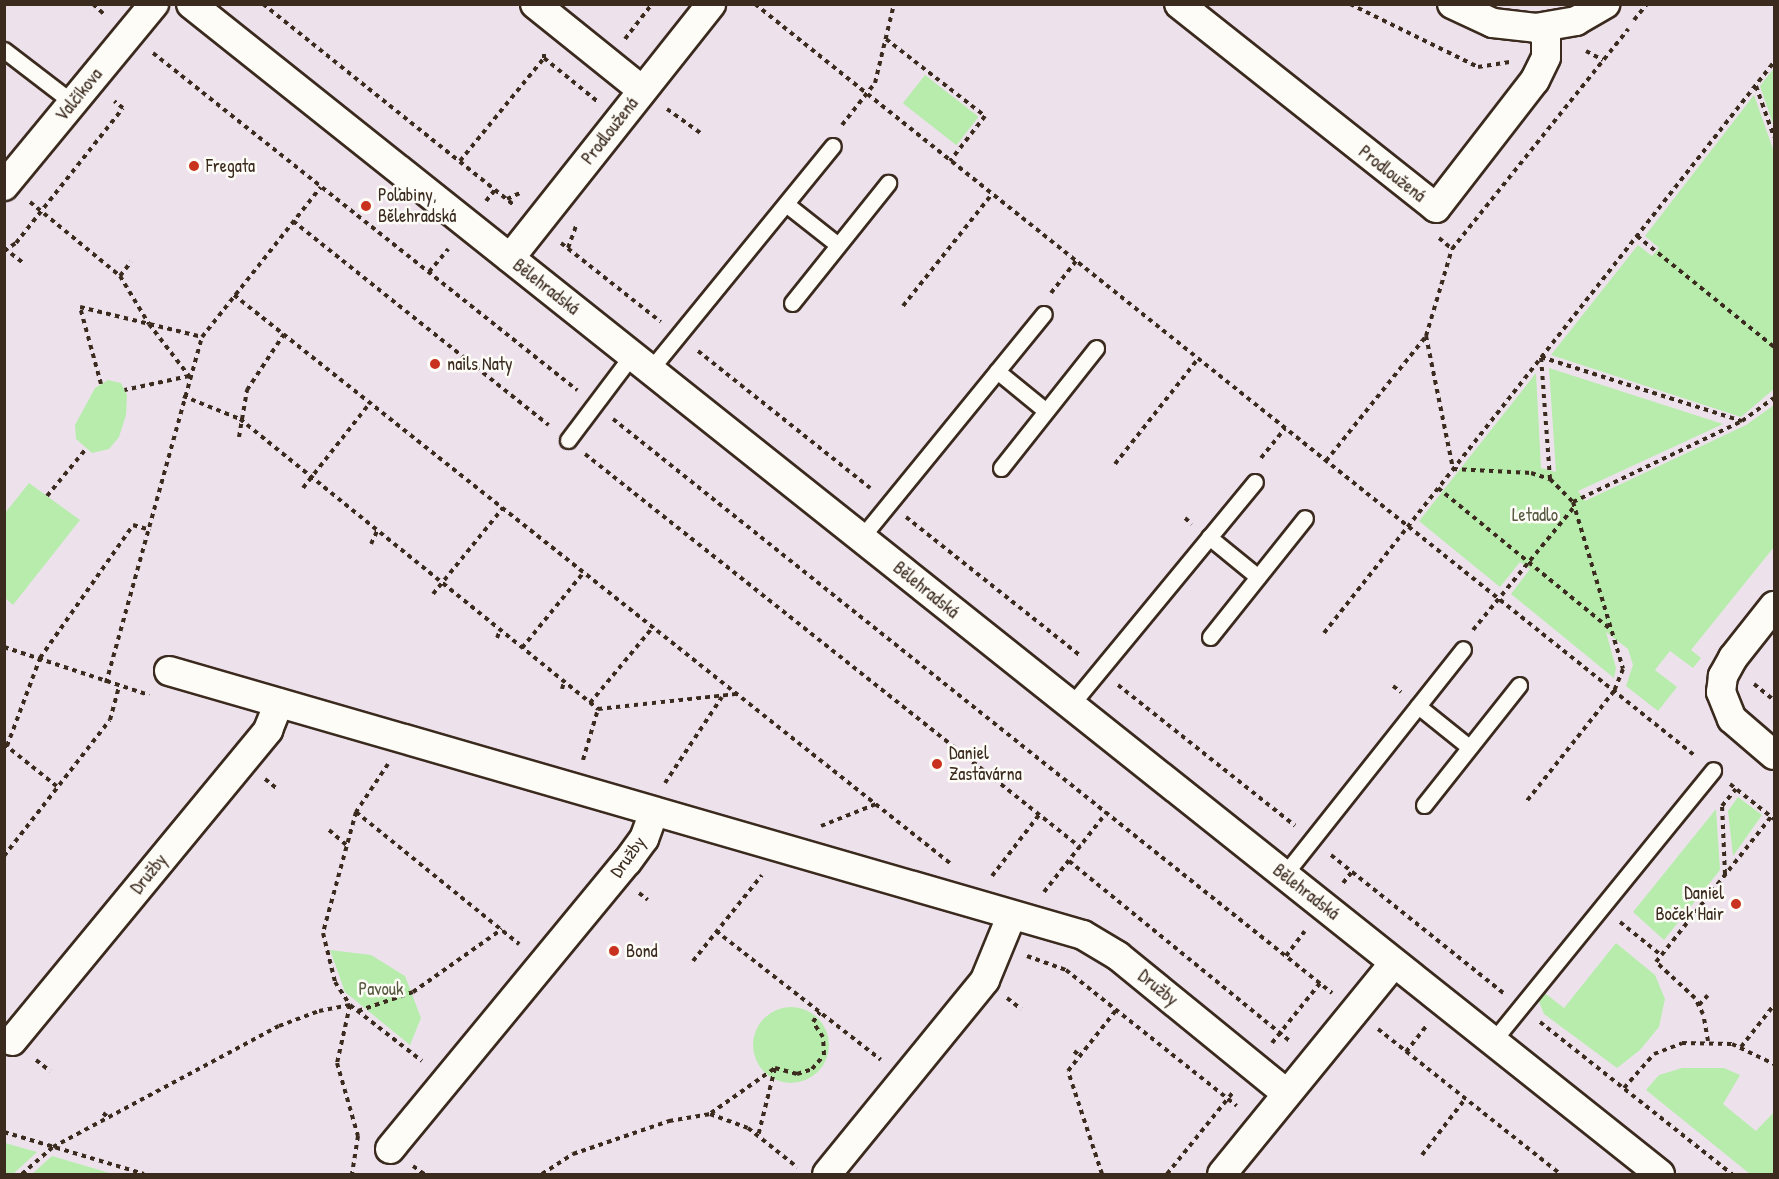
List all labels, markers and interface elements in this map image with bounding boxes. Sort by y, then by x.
street label: Valčíkova [51,64,107,126]
street label: Prodloužená [577,93,643,169]
street label: Prodloužená [1354,141,1430,207]
place label: Fregata [206,155,255,177]
marker: Fregata [187,159,201,173]
place label: Polabiny, Bělehradská [378,185,456,228]
marker: Polabiny, Bělehradská [359,199,373,213]
street label: Bělehradská [509,254,583,320]
place label: nails Naty [447,353,513,375]
marker: nails Naty [428,357,442,371]
park label: Letadlo [1512,504,1558,526]
street label: Bělehradská [889,557,963,623]
place label: Daniel Zastavárna [949,743,1022,786]
marker: Daniel Zastavárna [930,757,944,771]
street label: Družby [606,832,650,882]
street label: Družby [126,850,172,898]
street label: Bělehradská [1269,859,1343,925]
place label: Daniel Boček Hair [1655,883,1724,926]
marker: Daniel Boček Hair [1729,897,1743,911]
place label: Bond [626,940,658,962]
marker: Bond [607,944,621,958]
street label: Družby [1134,965,1182,1011]
park label: Pavouk [359,978,403,1000]

